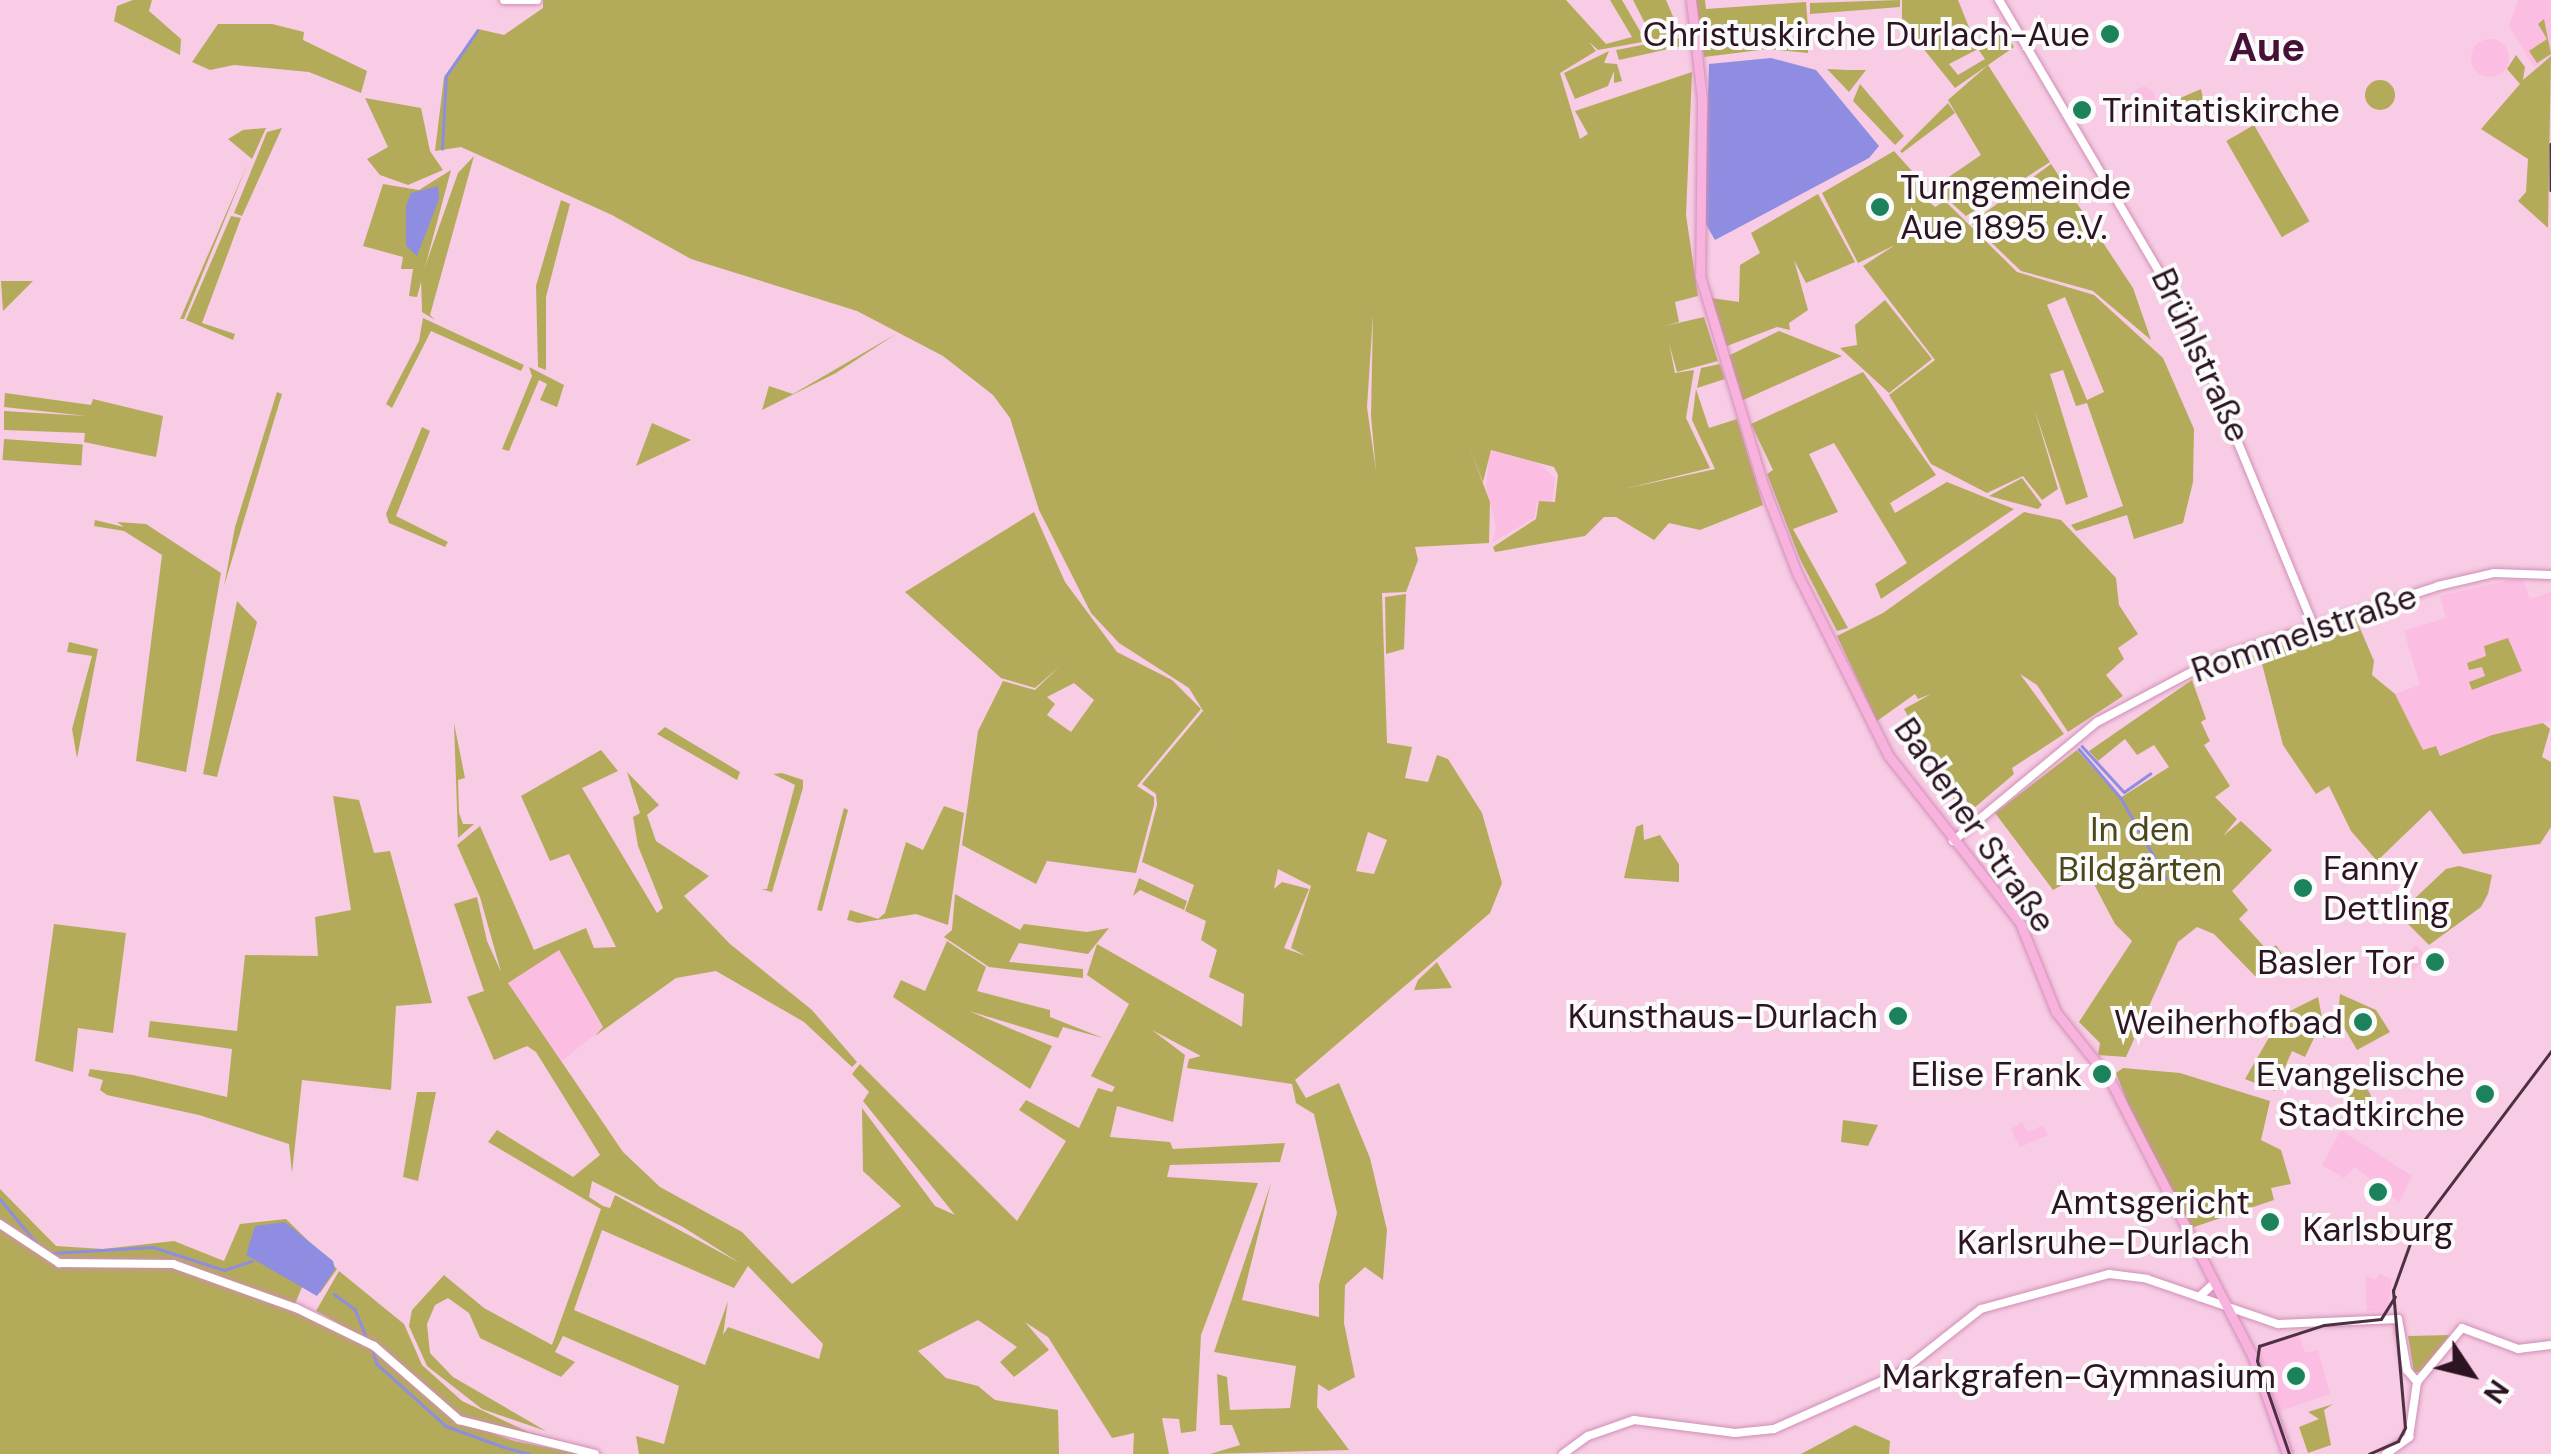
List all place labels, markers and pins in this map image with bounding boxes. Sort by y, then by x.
place label: Christuskirche Durlach-Aue [1643,13,2090,55]
marker: Christuskirche Durlach-Aue [2099,23,2121,45]
place label: Trinitatiskirche [2102,89,2340,131]
marker: Trinitatiskirche [2071,99,2093,121]
place label: Turngemeinde Aue 1895 e.V. [1900,166,2131,248]
marker: Turngemeinde Aue 1895 e.V. [1869,196,1891,218]
place label: Fanny Dettling [2323,847,2450,929]
marker: Fanny Dettling [2292,877,2314,899]
place label: Basler Tor [2257,941,2415,983]
marker: Basler Tor [2424,951,2446,973]
place label: Kunsthaus-Durlach [1568,995,1878,1037]
place label: Weiherhofbad [2114,1001,2343,1043]
marker: Kunsthaus-Durlach [1887,1005,1909,1027]
marker: Weiherhofbad [2352,1011,2374,1033]
place label: Elise Frank [1911,1053,2082,1095]
place label: Evangelische Stadtkirche [2256,1053,2465,1135]
marker: Elise Frank [2091,1063,2113,1085]
marker: Evangelische Stadtkirche [2474,1083,2496,1105]
place label: Amtsgericht Karlsruhe-Durlach [1957,1181,2250,1263]
marker: Karlsburg [2367,1181,2389,1203]
place label: Karlsburg [2302,1208,2454,1250]
marker: Amtsgericht Karlsruhe-Durlach [2259,1211,2281,1233]
place label: Markgrafen-Gymnasium [1882,1355,2276,1397]
marker: Markgrafen-Gymnasium [2285,1365,2307,1387]

